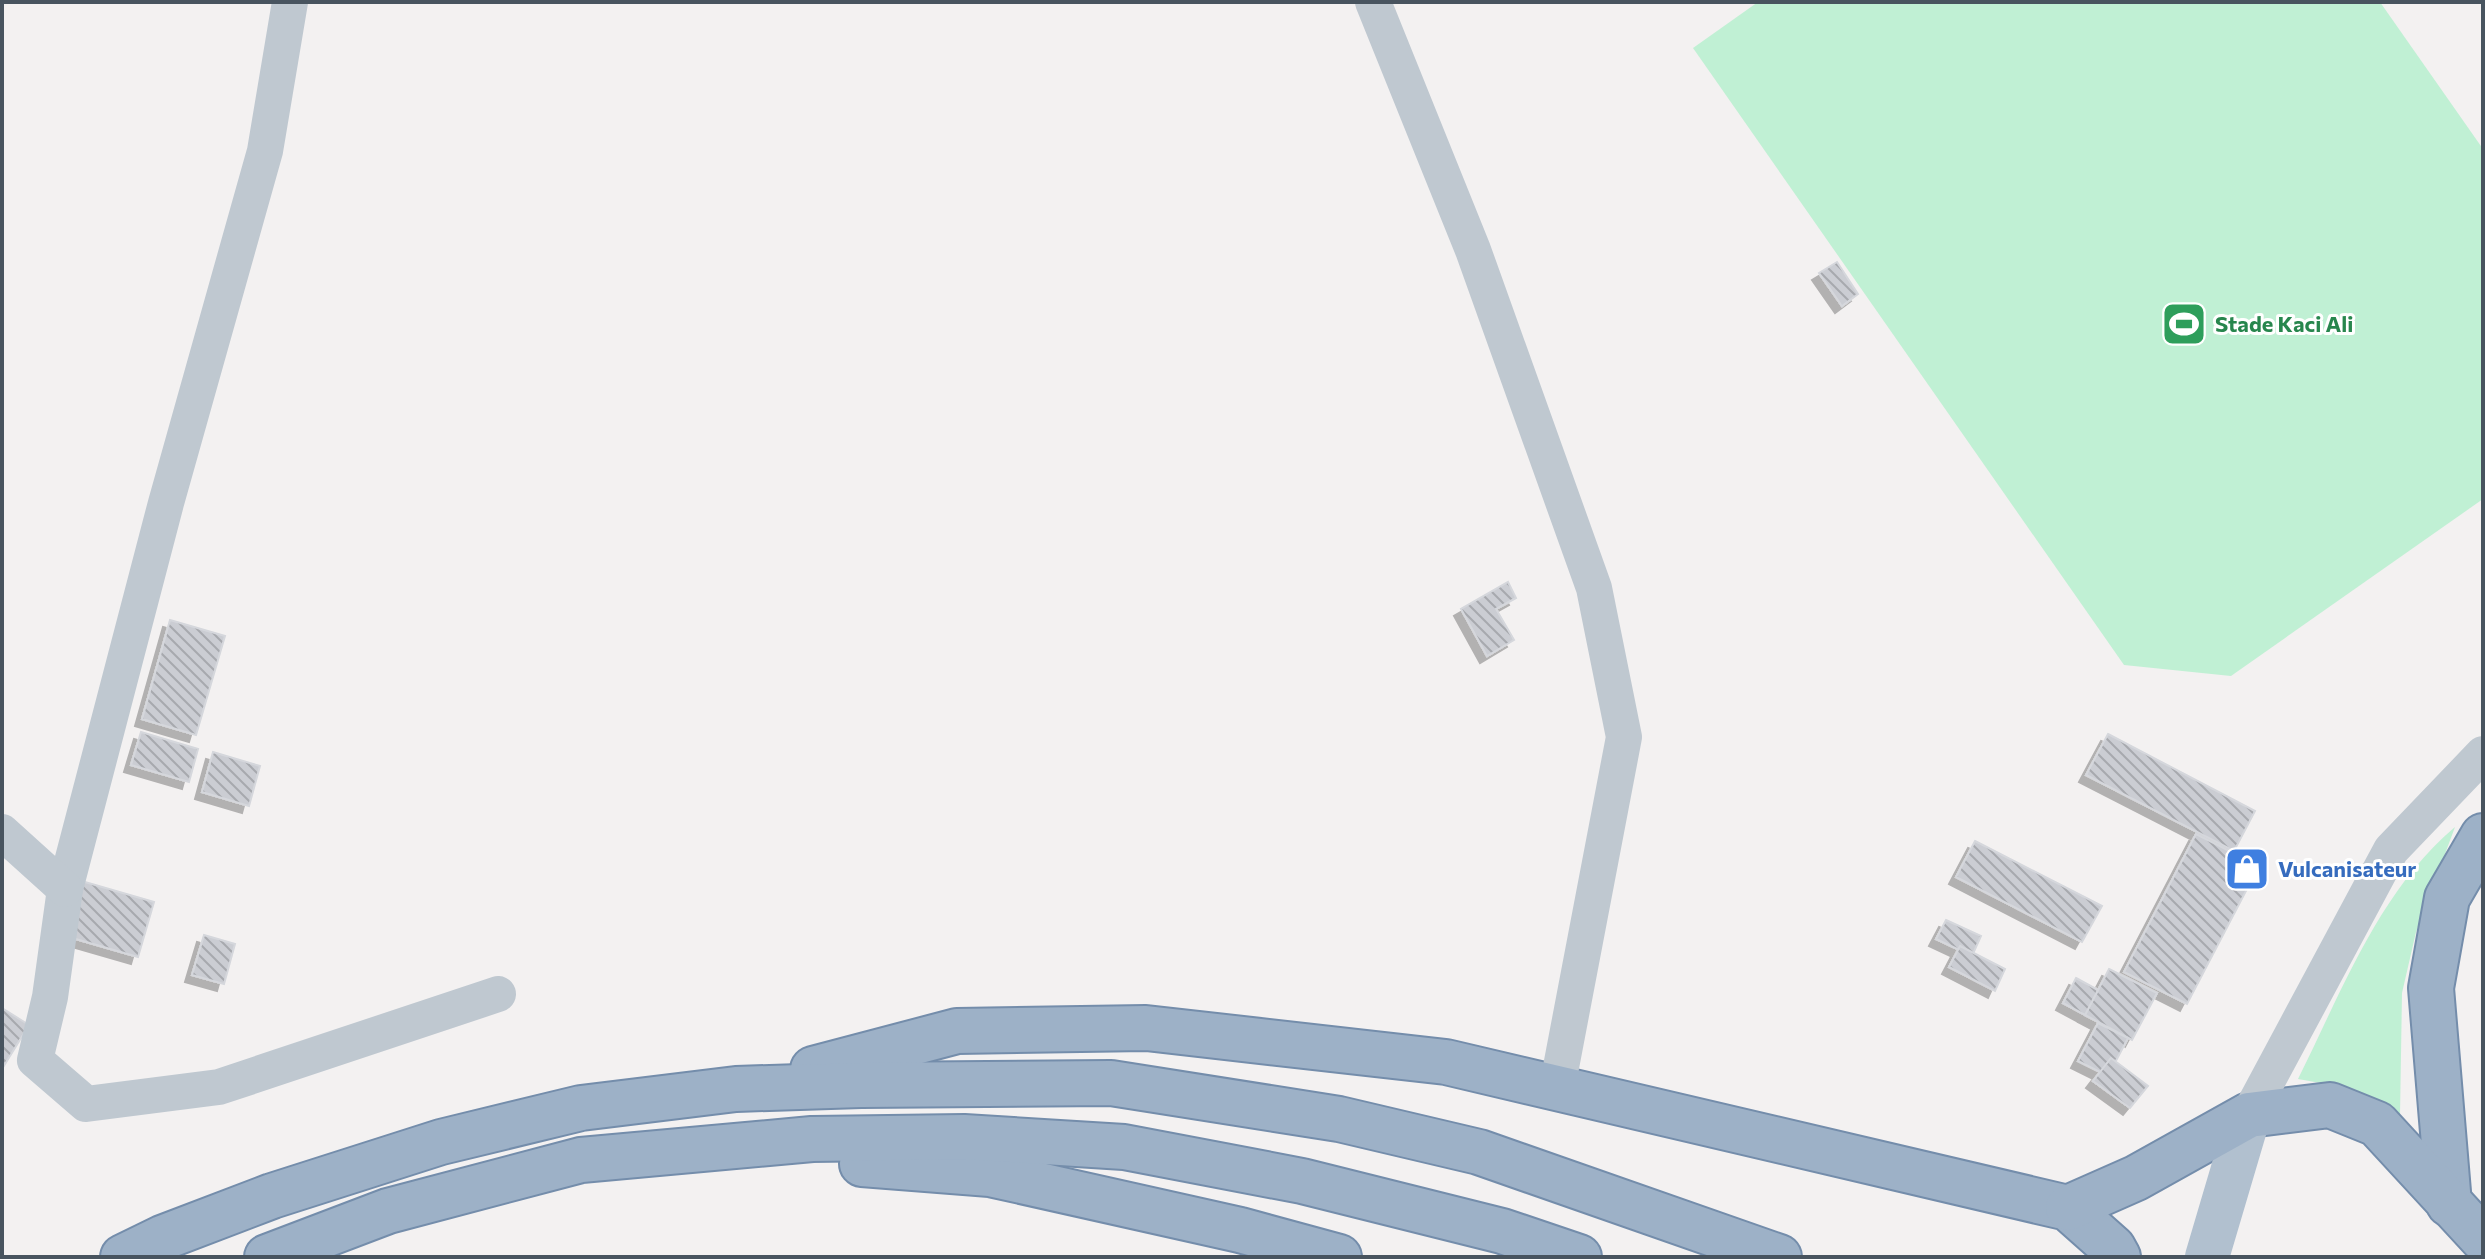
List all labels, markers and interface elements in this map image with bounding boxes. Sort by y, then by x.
sports icon: Stade Kaci Ali [2160,300,2208,348]
place label: Stade Kaci Ali [2215,310,2353,337]
shop icon: Vulcanisateur [2223,845,2271,893]
place label: Vulcanisateur [2278,855,2416,882]

